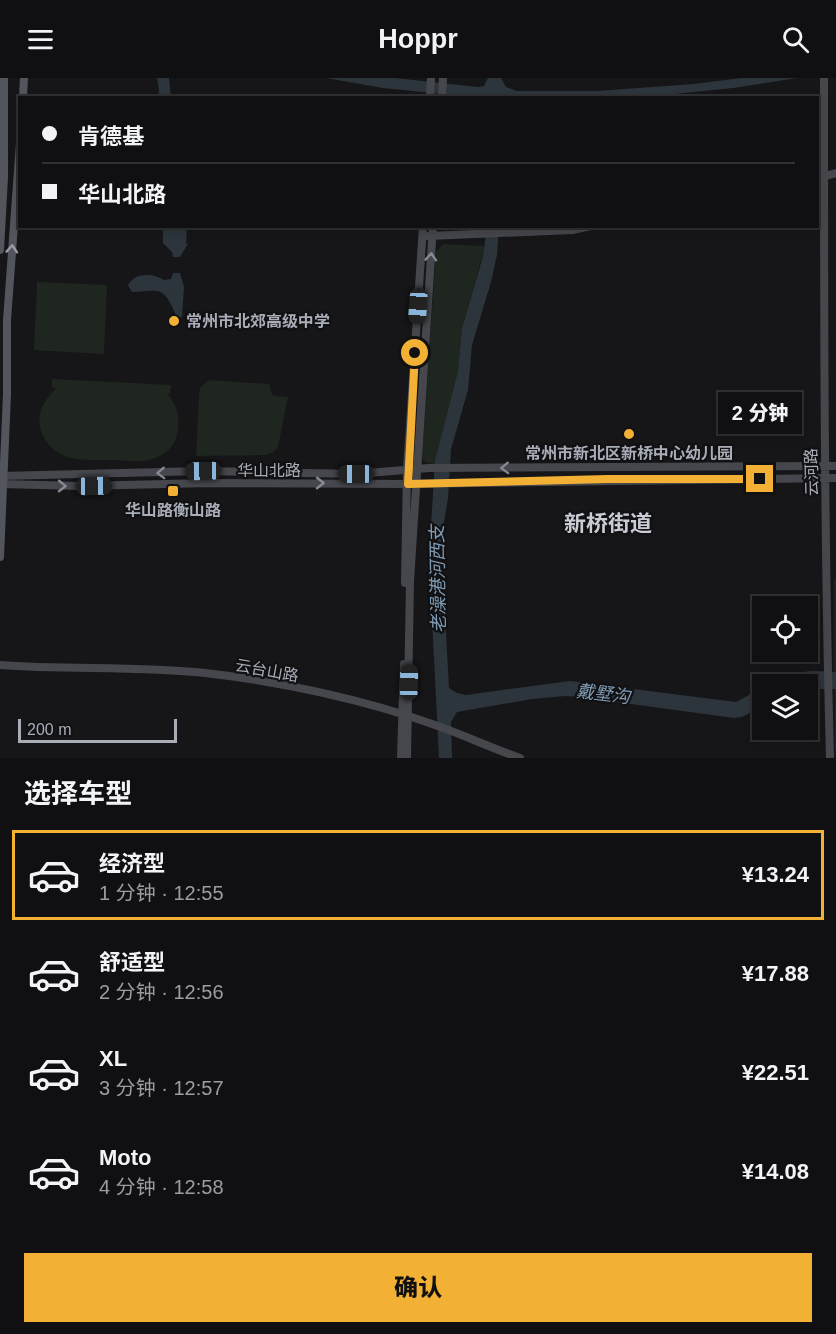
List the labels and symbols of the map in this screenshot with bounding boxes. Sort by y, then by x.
one-way arrow [5,245,18,254]
one-way arrow [424,252,437,261]
car [408,287,428,325]
place label: 常州市北郊高级中学 [186,312,330,330]
marker: 常州市北郊高级中学 [167,314,181,328]
route start [401,339,428,366]
callout: 2 分钟 [718,392,802,434]
marker: 常州市新北区新桥中心幼儿园 [622,427,636,441]
place label: 常州市新北区新桥中心幼儿园 [525,444,733,462]
street label: 云河路 [803,448,820,496]
car [185,462,221,480]
street label: 华山北路 [237,462,301,479]
one-way arrow [500,462,509,474]
car [338,465,374,483]
route end [746,465,773,492]
one-way arrow [157,466,166,479]
car [76,477,112,495]
one-way arrow [315,477,324,489]
one-way arrow [57,479,66,492]
marker: 华山路衡山路 [166,484,180,498]
place label: 华山路衡山路 [125,501,221,519]
district label: 新桥街道 [564,511,652,536]
water label: 老澡港河西支 [427,523,449,633]
street label: 云台山路 [234,657,300,684]
car [400,664,418,700]
water label: 戴墅沟 [575,681,633,707]
scale bar [18,716,177,744]

